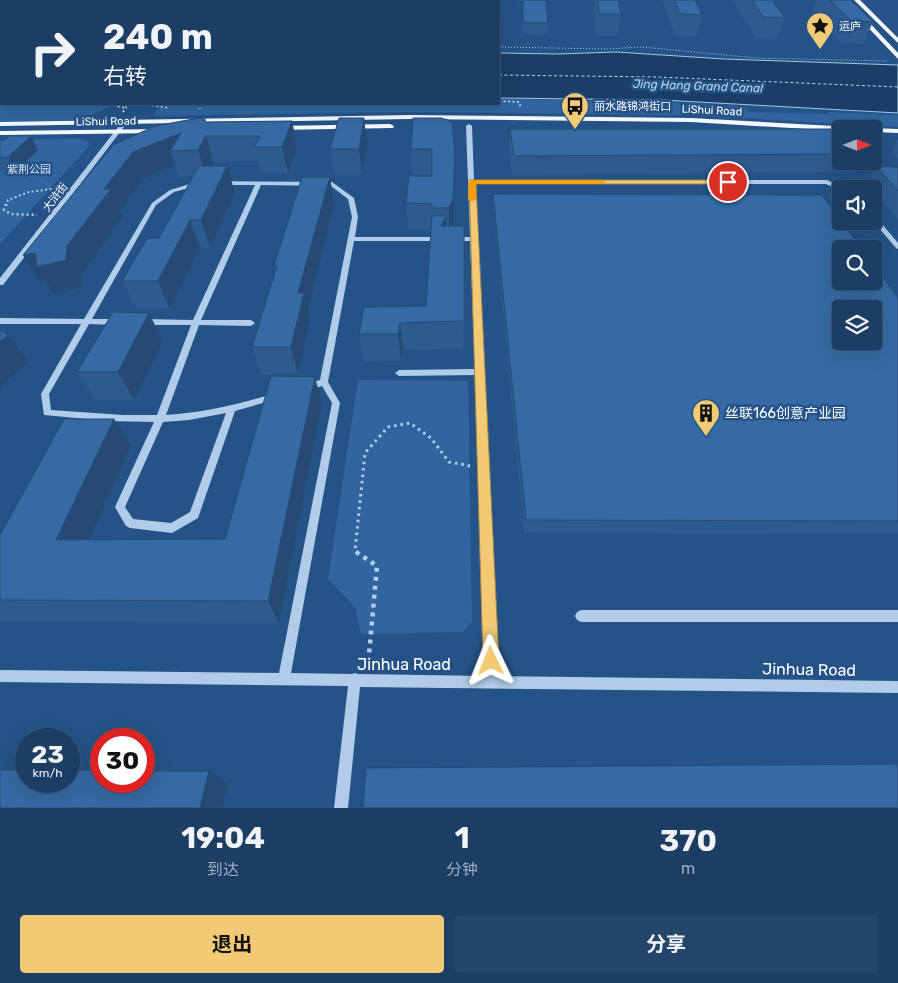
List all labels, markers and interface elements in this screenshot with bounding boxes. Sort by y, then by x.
place icon: 运庐 [805,11,835,50]
text: 240 m [103,16,213,58]
icon: right [20,20,85,85]
place label: 运庐 [839,20,861,33]
text: 右转 [103,63,147,90]
water label: Jing Hang Grand Canal [633,77,764,95]
bus stop icon: 丽水路锦鸿街口 [560,91,590,130]
place label: 丽水路锦鸿街口 [594,100,671,113]
street label: LiShui Road [681,102,742,119]
street label: LiShui Road [76,114,136,129]
north arrow [832,120,882,170]
map controls [832,120,882,350]
pin [707,161,749,203]
park label: 紫荆公园 [7,163,51,176]
icon: arrive [714,168,742,196]
street label: 大浒街 [40,180,71,214]
button: sound [832,180,882,230]
button: search [832,240,882,290]
button: layers [832,300,882,350]
building icon: 丝联166创意产业园 [691,398,721,437]
place label: 丝联166创意产业园 [725,405,846,422]
position arrow [464,634,516,686]
street label: Jinhua Road [357,655,451,674]
street label: Jinhua Road [762,659,856,680]
speed limit sign: 30 [90,728,155,793]
text: 23 [31,740,64,769]
text: km/h [33,766,62,780]
text: 19:04 [181,820,265,856]
text: 1 [455,820,470,856]
text: 370 [659,823,717,859]
text: m [681,859,695,878]
text: 到达 [207,860,239,879]
text: 分钟 [446,860,478,879]
button: 退出 [20,915,444,973]
button: 分享 [454,915,878,973]

